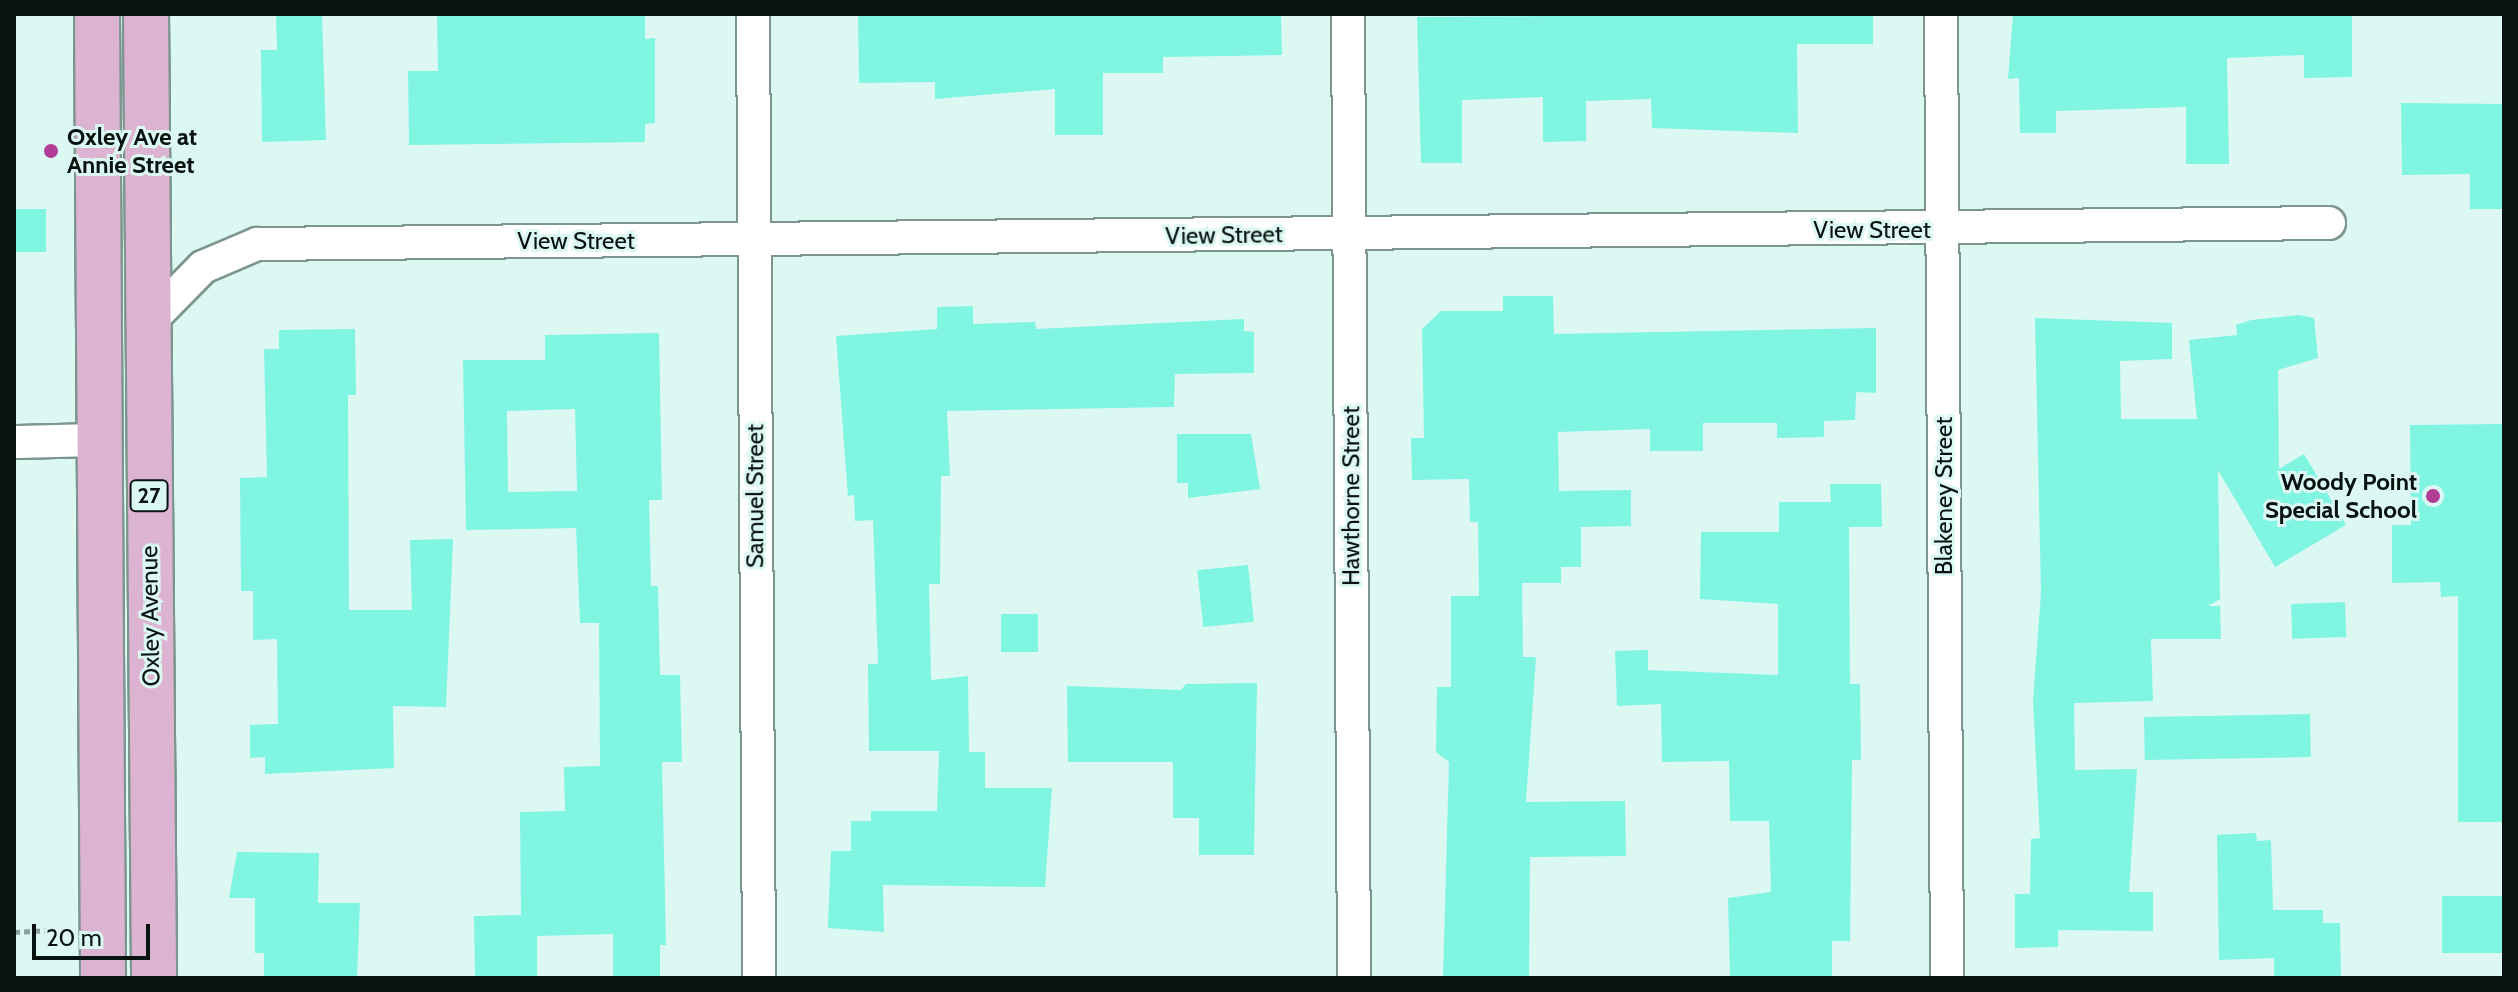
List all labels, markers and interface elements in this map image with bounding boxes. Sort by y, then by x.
place label: Oxley Ave at Annie Street [67,123,197,179]
marker: Oxley Ave at Annie Street [42,142,60,160]
street label: View Street [1813,216,1931,244]
street label: View Street [1165,220,1283,250]
street label: View Street [517,227,635,255]
street label: Hawthorne Street [1337,406,1365,586]
street label: Blakeney Street [1930,417,1958,575]
street label: Samuel Street [741,424,769,568]
place label: Woody Point Special School [2265,468,2417,524]
road number: 27 [129,478,169,514]
marker: Woody Point Special School [2424,487,2442,505]
street label: Oxley Avenue [134,545,166,687]
scale bar [36,908,154,958]
text: 20 m [46,923,102,952]

